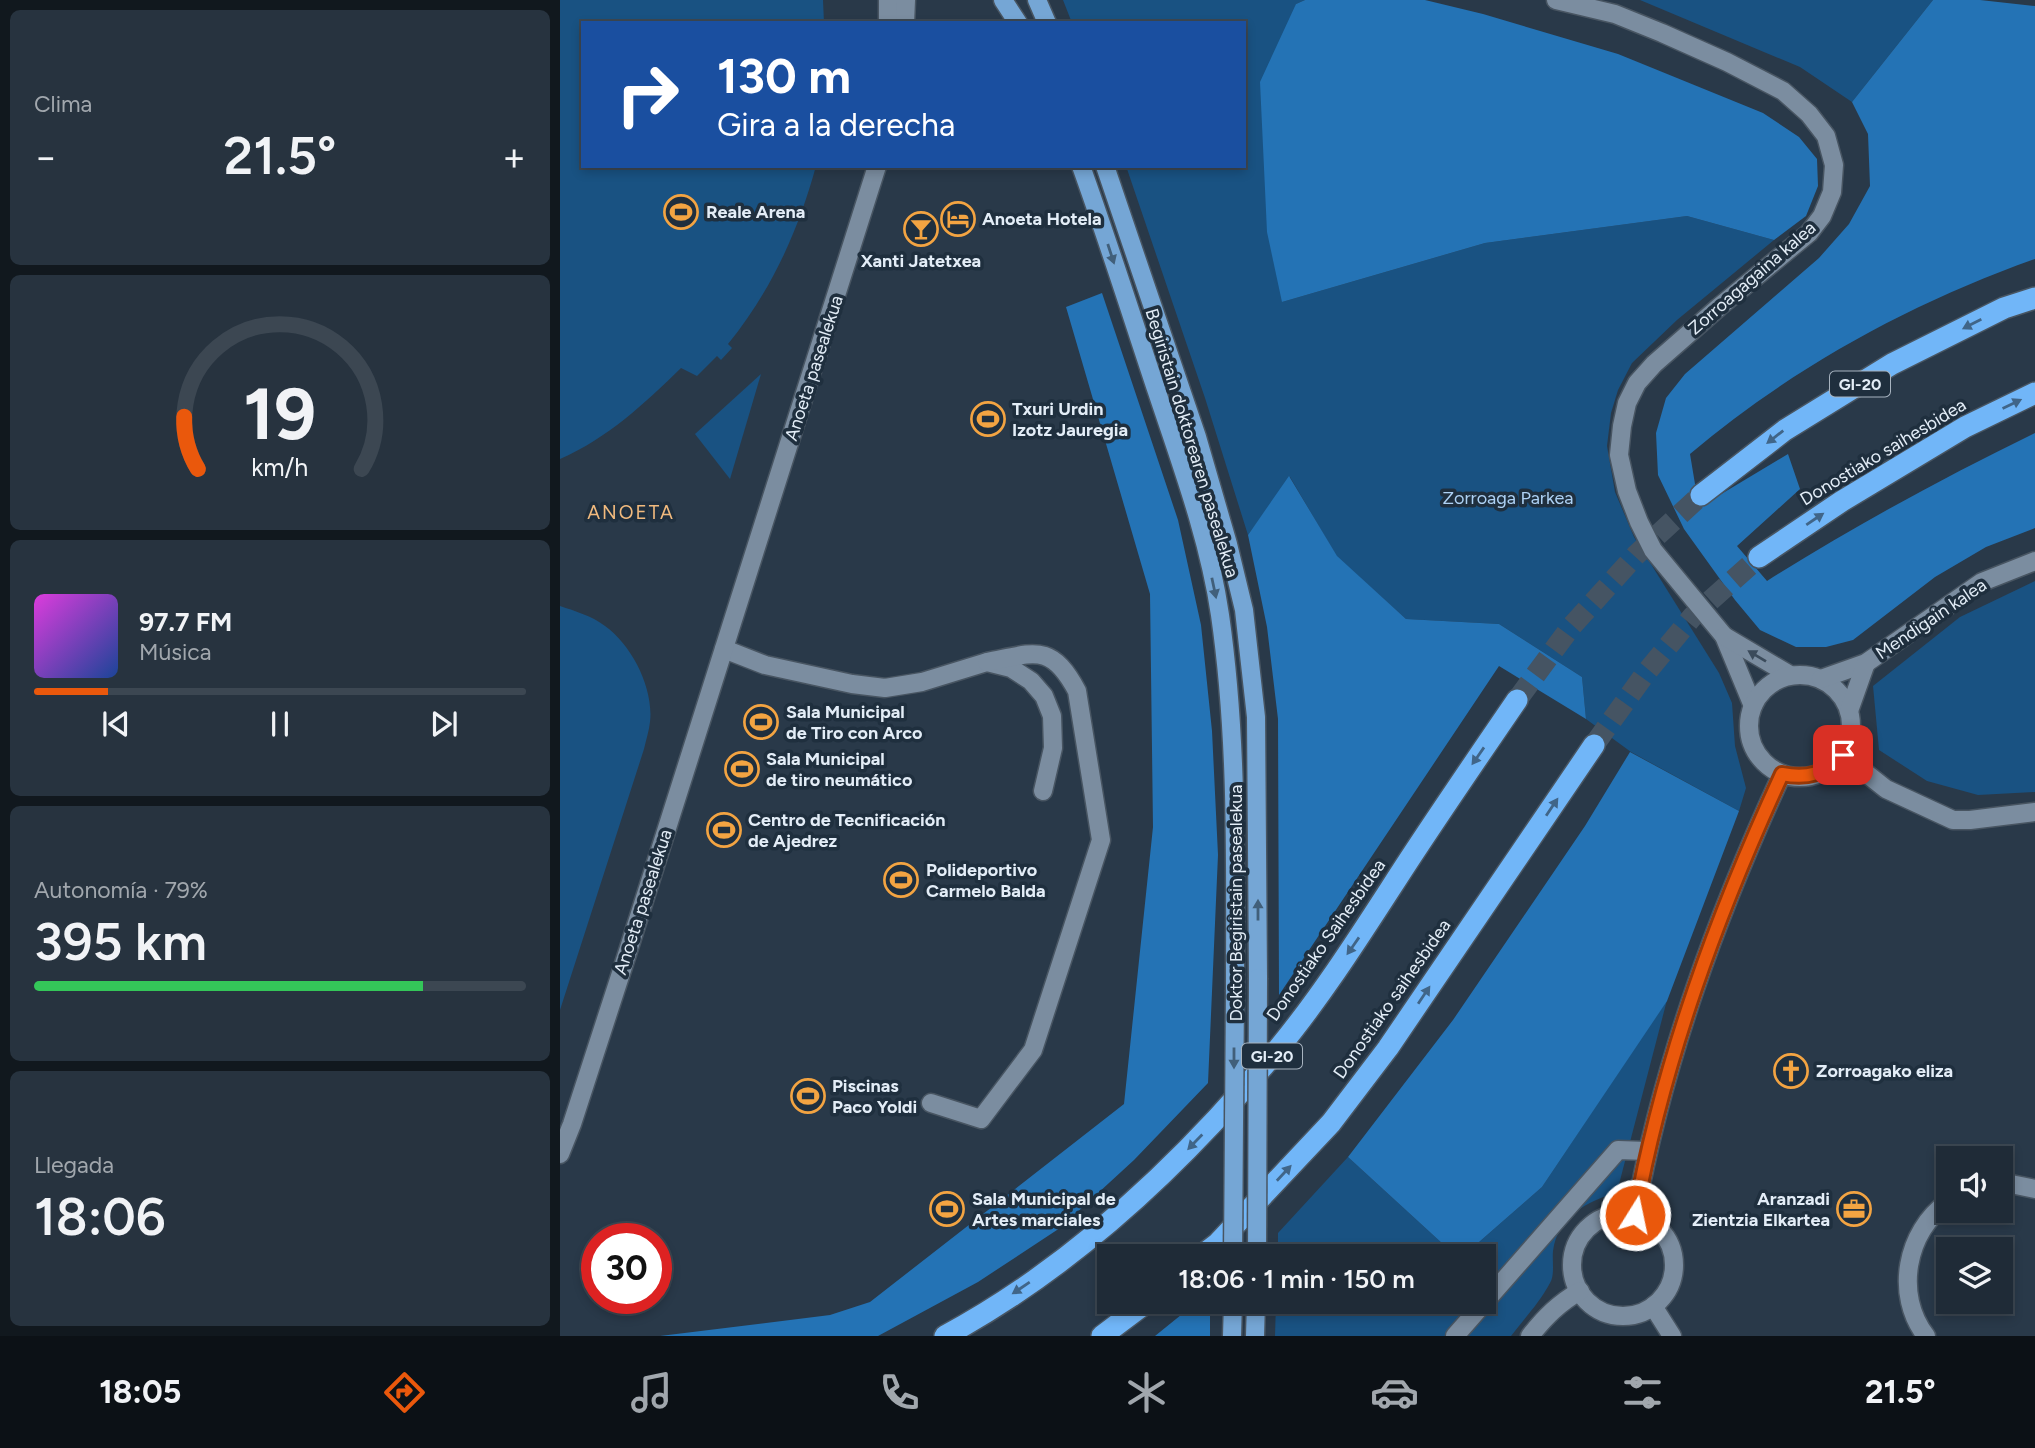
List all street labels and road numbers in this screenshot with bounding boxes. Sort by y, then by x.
street label: Zorroagagaina kalea [1684,217,1820,339]
street label: Anoeta pasealekua [780,292,848,444]
street label: Begiristain doktorearen pasealekua [1141,306,1243,580]
road number: GI-20 [1830,372,1890,396]
street label: Donostiako saihesbidea [1796,394,1970,510]
street label: Mendigain kalea [1871,574,1991,664]
street label: Doktor Begiristain pasealekua [1225,784,1247,1022]
street label: Anoeta pasealekua [609,826,677,978]
street label: Donostiako Saihesbidea [1262,855,1390,1025]
street label: Donostiako saihesbidea [1329,915,1455,1083]
road number: GI-20 [1242,1044,1302,1068]

